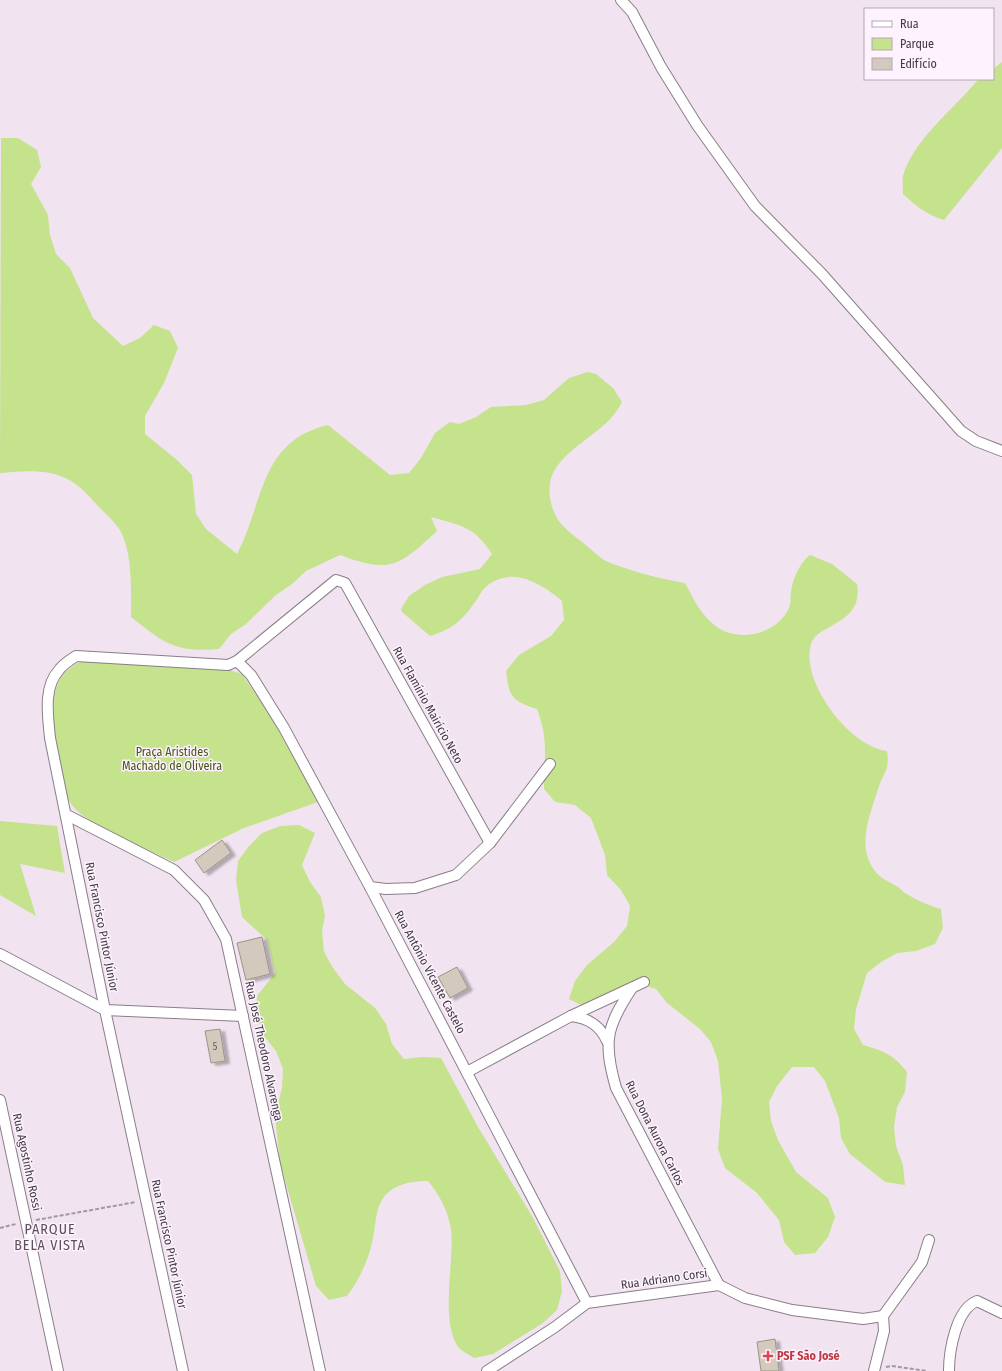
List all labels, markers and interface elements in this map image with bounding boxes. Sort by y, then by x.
legend [864,8,994,80]
text: Rua [900,17,919,31]
text: Parque [900,37,934,51]
text: Edifício [900,57,937,71]
street label: Rua Flamínio Mairício Neto [390,644,466,766]
park label: Praça Aristides Machado de Oliveira [122,745,222,773]
street label: Rua Francisco Pintor Júnior [83,861,122,994]
street label: Rua Antônio Vicente Castelo [392,908,468,1036]
street label: Rua José Theodoro Alvarenga [242,980,286,1122]
house number: 5 [213,1041,218,1053]
street label: Rua Dona Aurora Carlos [623,1078,687,1188]
street label: Rua Agostinho Rossi [10,1112,44,1212]
street label: Rua Francisco Pintor Júnior [148,1178,190,1311]
district label: PARQUE BELA VISTA [14,1221,86,1254]
street label: Rua Adriano Corsi [620,1266,708,1292]
place label: PSF São José [777,1349,840,1363]
marker: PSF São José [762,1350,774,1362]

